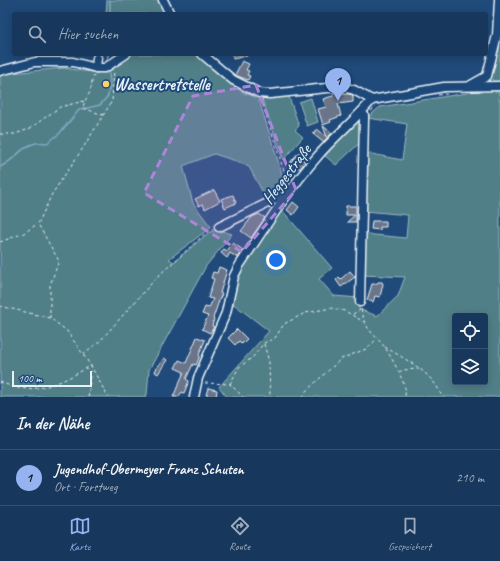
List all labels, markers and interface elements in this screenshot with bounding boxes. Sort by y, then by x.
search box [12,12,488,56]
icon: search [26,23,48,45]
text: Hier suchen [58,25,118,44]
pin: 1 [325,68,351,101]
place label: Wassertretstelle [114,74,211,95]
marker: Wassertretstelle [101,79,111,89]
street label: Heggestraße [257,139,317,208]
your location [266,250,286,270]
map controls [452,313,488,385]
button: locate [452,313,488,349]
button: layers [452,349,488,385]
scale bar [12,369,92,388]
text: 100 m [18,371,42,385]
text: In der Nähe [16,413,89,434]
text: Jugendhof-Obermeyer Franz Schuten [54,460,244,479]
text: 1 [26,470,32,486]
text: 210 m [456,470,484,486]
text: Ort · Forstweg [54,479,117,495]
tab: Karte [69,515,91,553]
tab: Route [229,515,251,553]
tab: Gespeichert [388,515,431,553]

